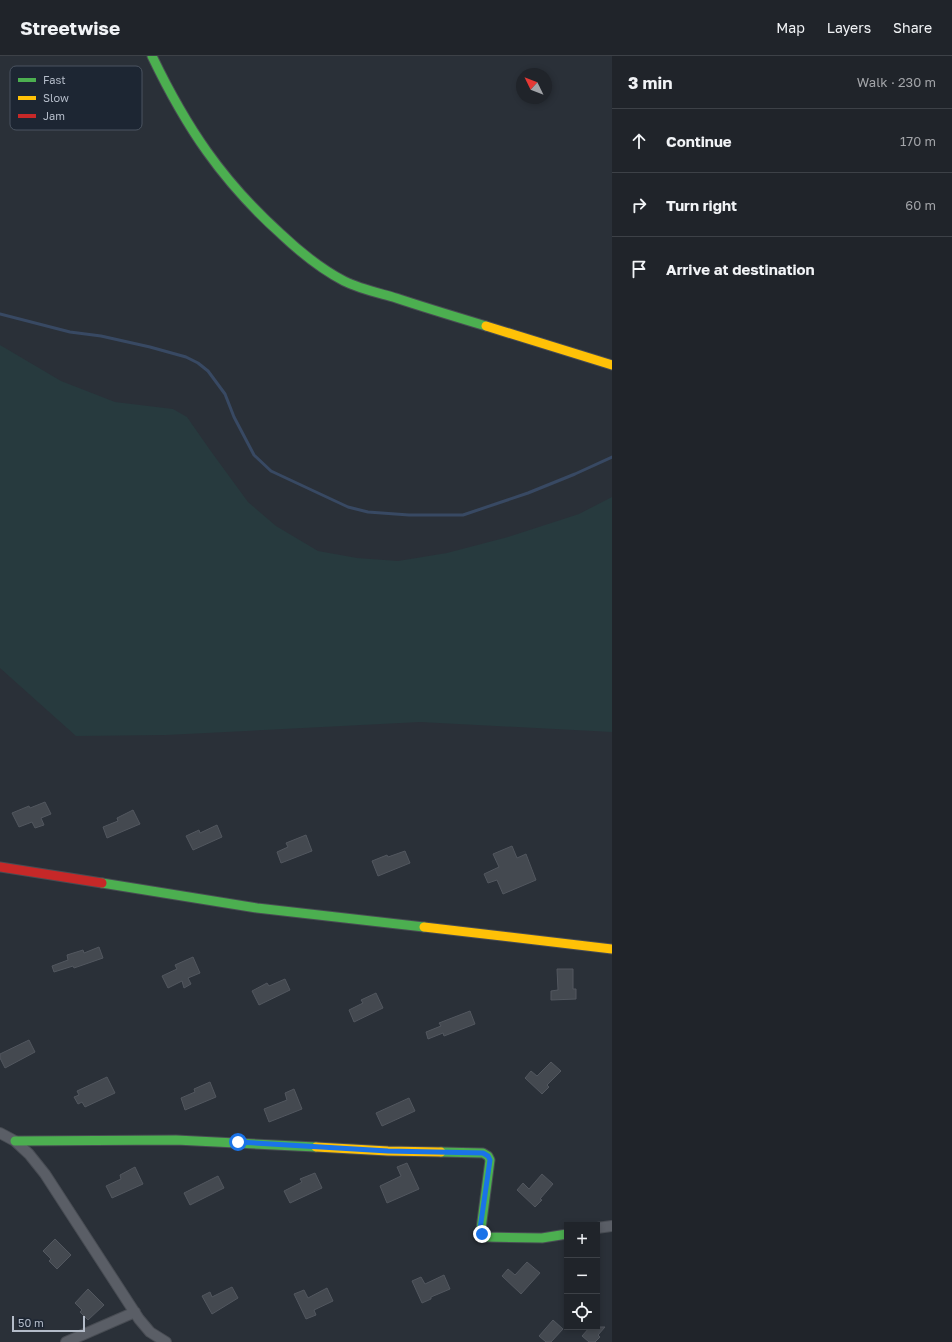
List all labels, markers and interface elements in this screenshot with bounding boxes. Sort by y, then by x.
text: Streetwise [20,16,120,39]
text: Map [776,19,805,36]
text: Layers [827,19,871,36]
text: Share [893,19,932,36]
legend [10,66,142,130]
north arrow [516,68,552,104]
text: 3 min [628,72,672,93]
text: Fast [43,73,66,86]
text: Walk · 230 m [857,74,936,90]
text: Slow [43,91,69,104]
text: Jam [43,109,65,122]
icon: ahead [628,130,650,152]
text: Continue [666,132,732,150]
text: 170 m [900,133,936,149]
icon: right [628,194,650,216]
text: Turn right [666,196,737,214]
text: 60 m [905,197,936,213]
icon: arrive [628,258,650,280]
text: Arrive at destination [666,260,815,278]
route start [229,1133,247,1151]
map controls [564,1222,600,1330]
button: + [564,1222,600,1258]
route end [473,1225,491,1243]
button: − [564,1258,600,1294]
button: locate [564,1294,600,1330]
scale bar [12,1314,85,1333]
text: 50 m [18,1316,44,1329]

